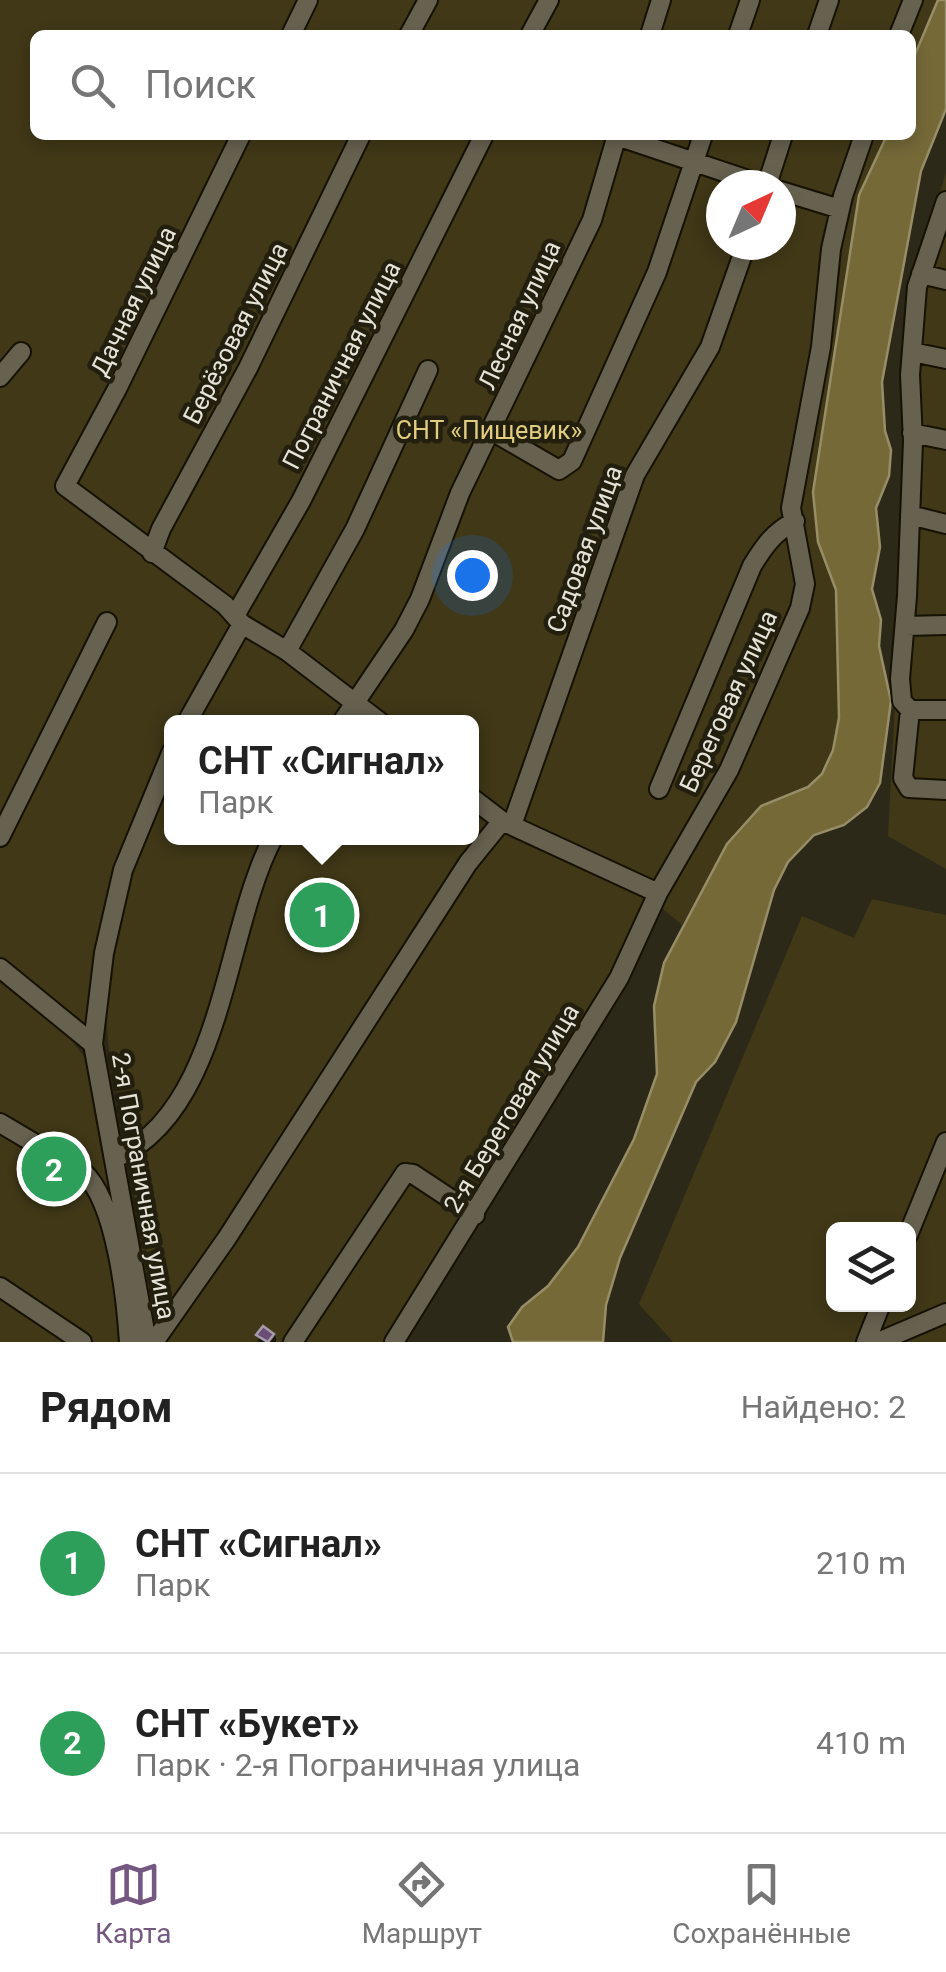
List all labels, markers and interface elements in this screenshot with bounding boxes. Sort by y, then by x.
search box [30,30,916,140]
icon: search [65,58,120,113]
text: Поиск [145,63,256,107]
north arrow [706,170,796,260]
street label: Дачная улица [85,222,182,381]
street label: Лесная улица [472,236,567,394]
street label: Берёзовая улица [177,238,294,429]
street label: Пограничная улица [276,257,406,474]
park label: СНТ «Пищевик» [396,416,582,445]
street label: Садовая улица [541,462,628,637]
your location [447,550,498,601]
street label: Береговая улица [674,606,783,797]
popup [164,715,479,845]
text: СНТ «Сигнал» [198,739,445,783]
text: Парк [198,783,274,821]
pin: 1 [290,878,354,952]
street label: 2-я Береговая улица [438,999,585,1218]
street label: 2-я Пограничная улица [106,1051,181,1322]
pin: 2 [22,1132,86,1206]
map controls [826,1222,916,1312]
button: layers [826,1222,916,1312]
text: Рядом [40,1383,173,1432]
text: Найдено: 2 [741,1388,906,1426]
text: СНТ «Сигнал» [135,1522,382,1566]
text: 1 [63,1544,82,1582]
text: 210 m [816,1544,906,1582]
text: Парк [135,1566,211,1604]
text: СНТ «Букет» [135,1702,360,1746]
text: 2 [63,1724,82,1762]
text: 410 m [816,1724,906,1762]
text: Парк · 2-я Пограничная улица [135,1746,580,1784]
tab: Карта [95,1857,171,1950]
tab: Маршрут [362,1857,482,1950]
tab: Сохранённые [672,1857,851,1950]

